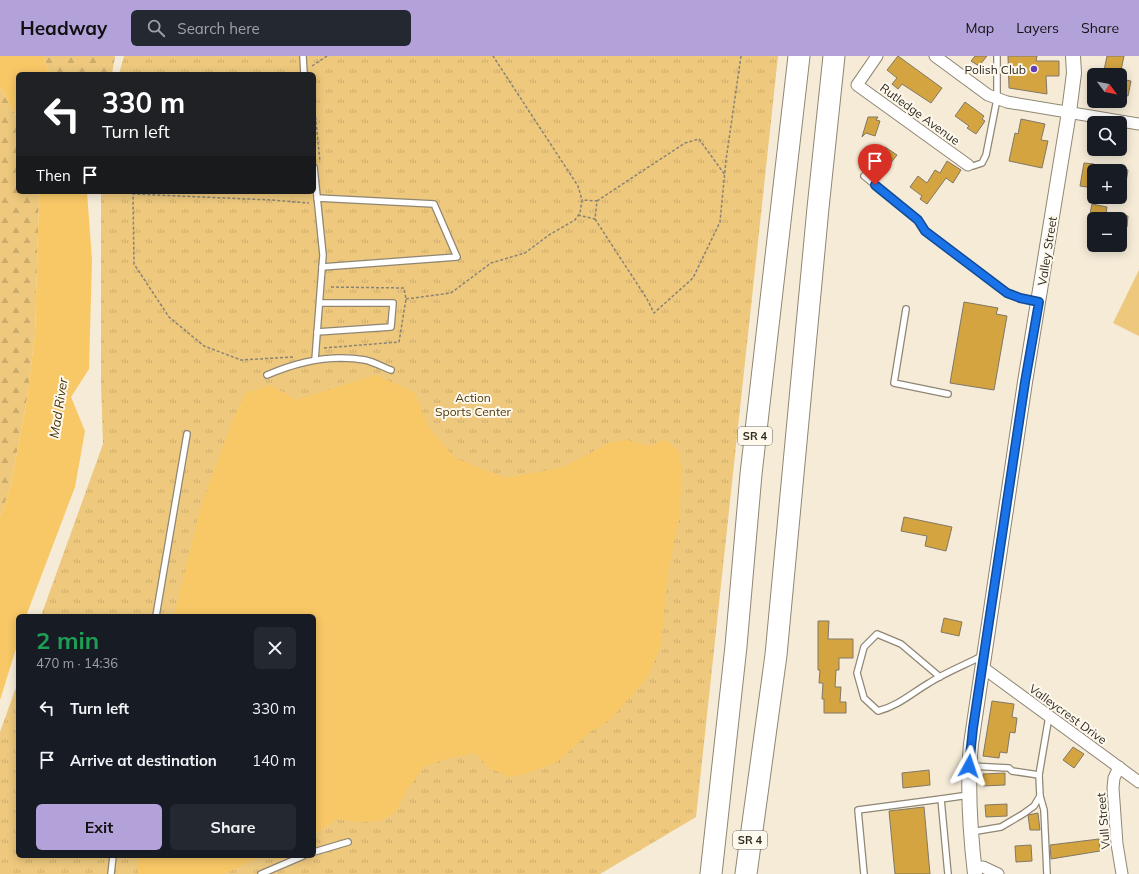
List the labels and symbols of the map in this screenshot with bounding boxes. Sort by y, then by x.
place label: Polish Club [965,62,1026,77]
marker: Polish Club [1029,64,1039,74]
north arrow [1087,68,1127,108]
street label: Rutledge Avenue [877,80,963,148]
pin [858,144,892,185]
street label: Valley Street [1034,215,1060,287]
water label: Mad River [45,375,71,439]
park label: Action Sports Center [435,390,512,419]
road number: SR 4 [738,427,772,445]
street label: Valleycrest Drive [1026,681,1110,747]
position arrow [948,745,990,787]
street label: Vull Street [1093,792,1113,850]
road number: SR 4 [733,831,767,849]

